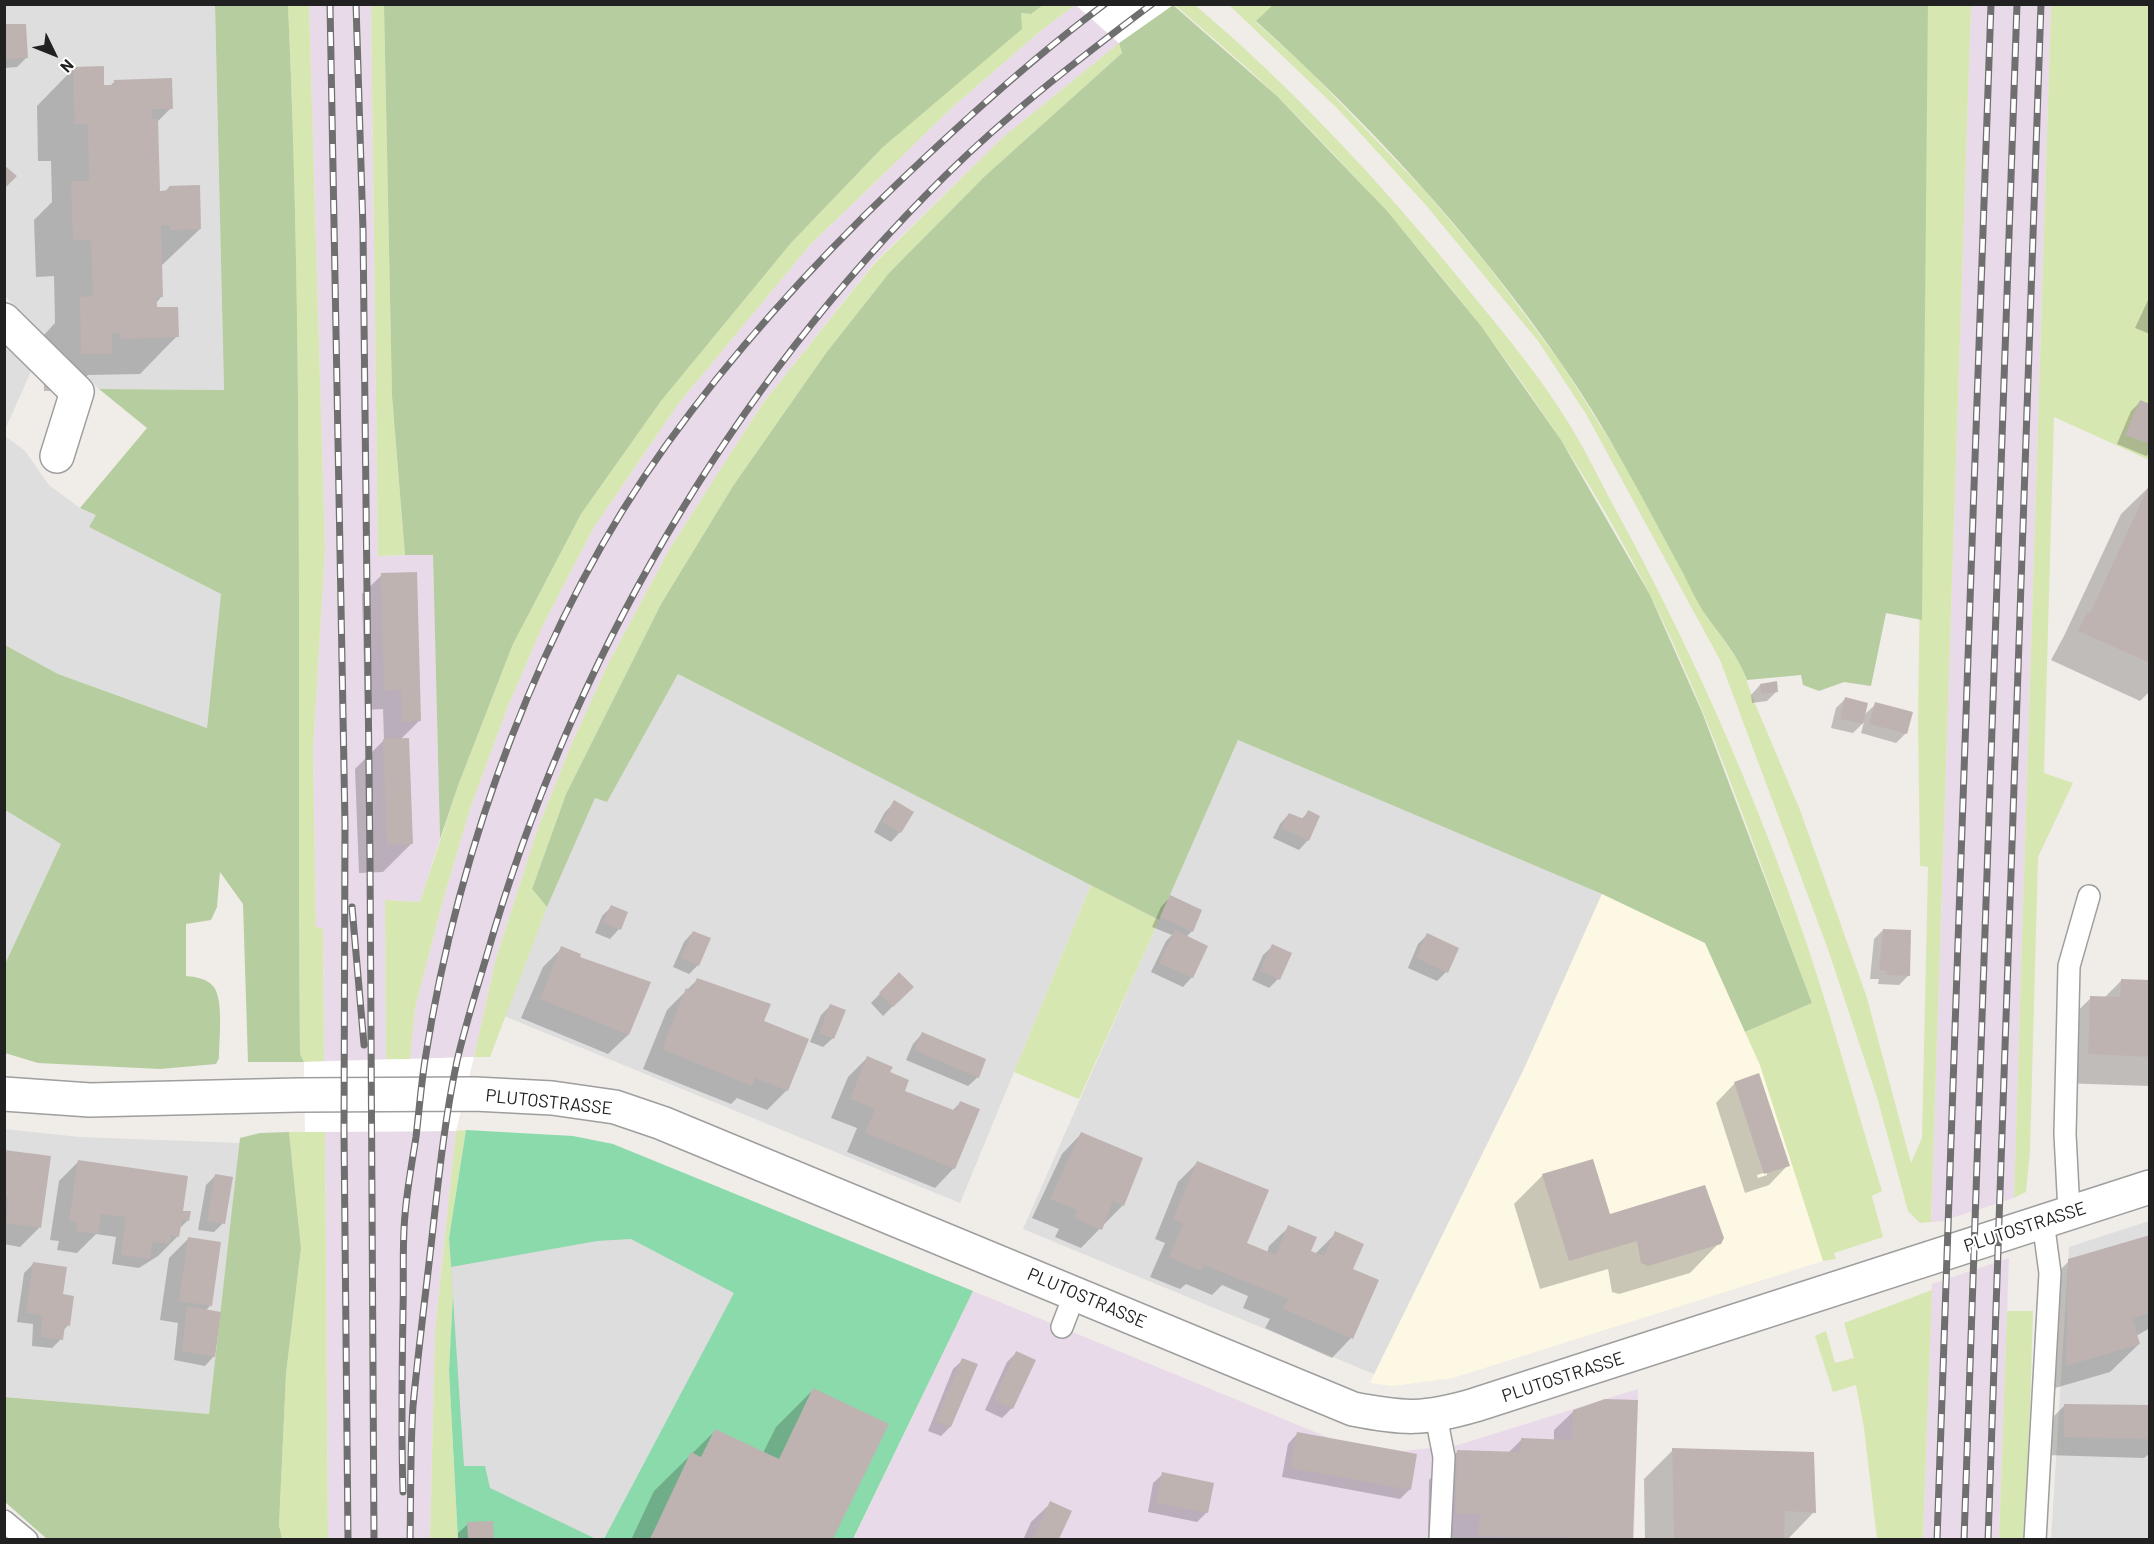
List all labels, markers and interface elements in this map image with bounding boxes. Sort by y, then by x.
north arrow [24,24,84,84]
text: N [57,56,78,77]
street label: PLUTOSTRASSE [485,1085,613,1119]
street label: PLUTOSTRASSE [1961,1197,2089,1257]
street label: PLUTOSTRASSE [1024,1263,1150,1333]
street label: PLUTOSTRASSE [1499,1347,1627,1407]

